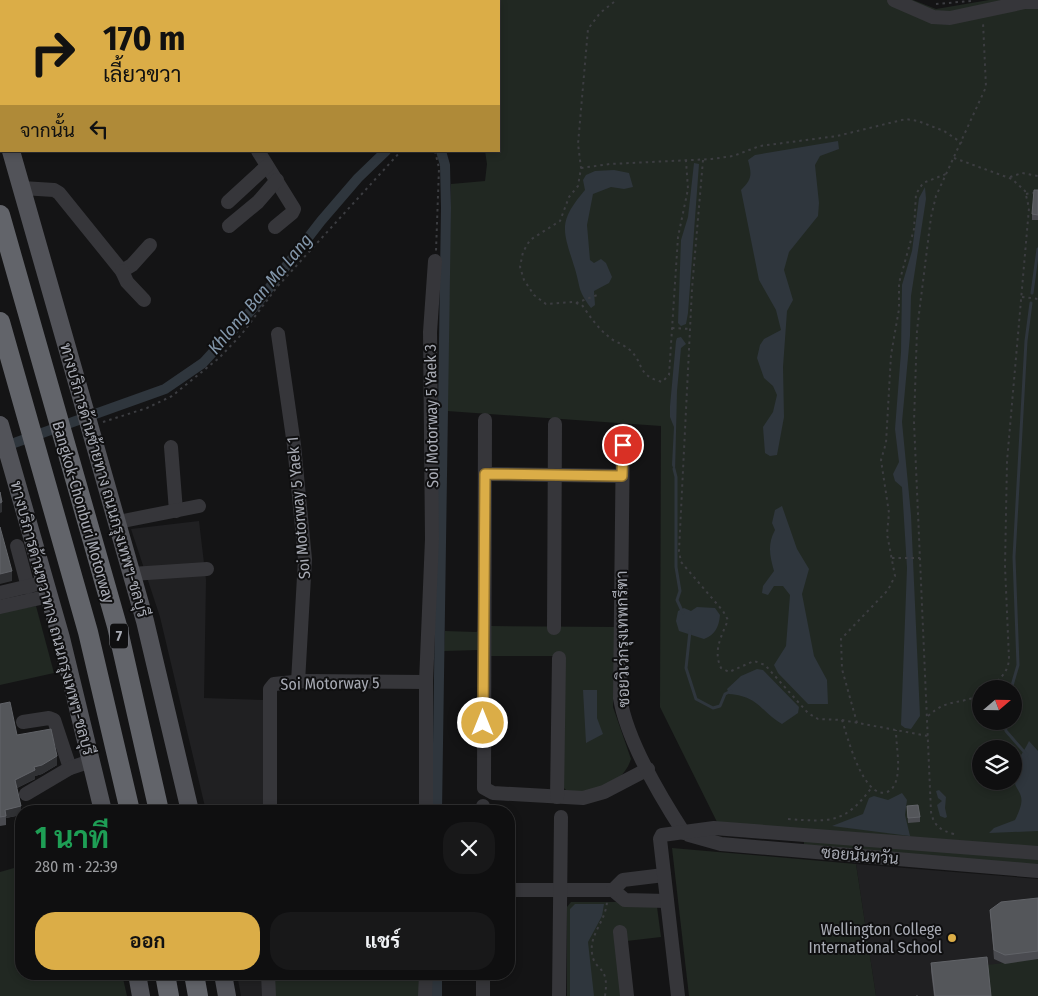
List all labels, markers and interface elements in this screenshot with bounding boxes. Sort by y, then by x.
text: 170 m [103,17,186,59]
icon: right [20,20,85,85]
text: เลี้ยวขวา [103,61,181,88]
icon: left [85,115,113,143]
text: จากนั้น [20,119,75,142]
water label: Khlong Ban Ma Lang [203,229,317,359]
street label: ทางบริการด้านซ้ายทาง ถนนกรุงเทพฯ-ชลบุรี [54,340,155,620]
street label: Soi Motorway 5 Yaek 3 [421,344,442,488]
street label: Bangkok-Chonburi Motorway [48,419,119,606]
pin [602,424,644,466]
icon: arrive [609,431,637,459]
street label: Soi Motorway 5 Yaek 1 [283,436,314,580]
street label: ทางบริการด้านขวาทาง ถนนกรุงเทพฯ-ชลบุรี [5,478,100,758]
street label: ซอยวิเว่กรุงเทพกรีฑา [610,570,635,708]
road number: 7 [110,624,128,648]
street label: Soi Motorway 5 [280,673,380,694]
north arrow [972,680,1022,730]
map controls [972,680,1022,790]
position arrow [456,696,508,748]
button: layers [972,740,1022,790]
text: 1 นาที [35,820,109,856]
button: close [443,822,495,874]
street label: ซอยนันทวัน [820,842,900,868]
text: 280 m · 22:39 [35,857,118,876]
button: ออก [35,912,260,970]
button: แชร์ [270,912,495,970]
place label: Wellington College International School [809,920,942,957]
marker: Wellington College International School [946,932,958,944]

